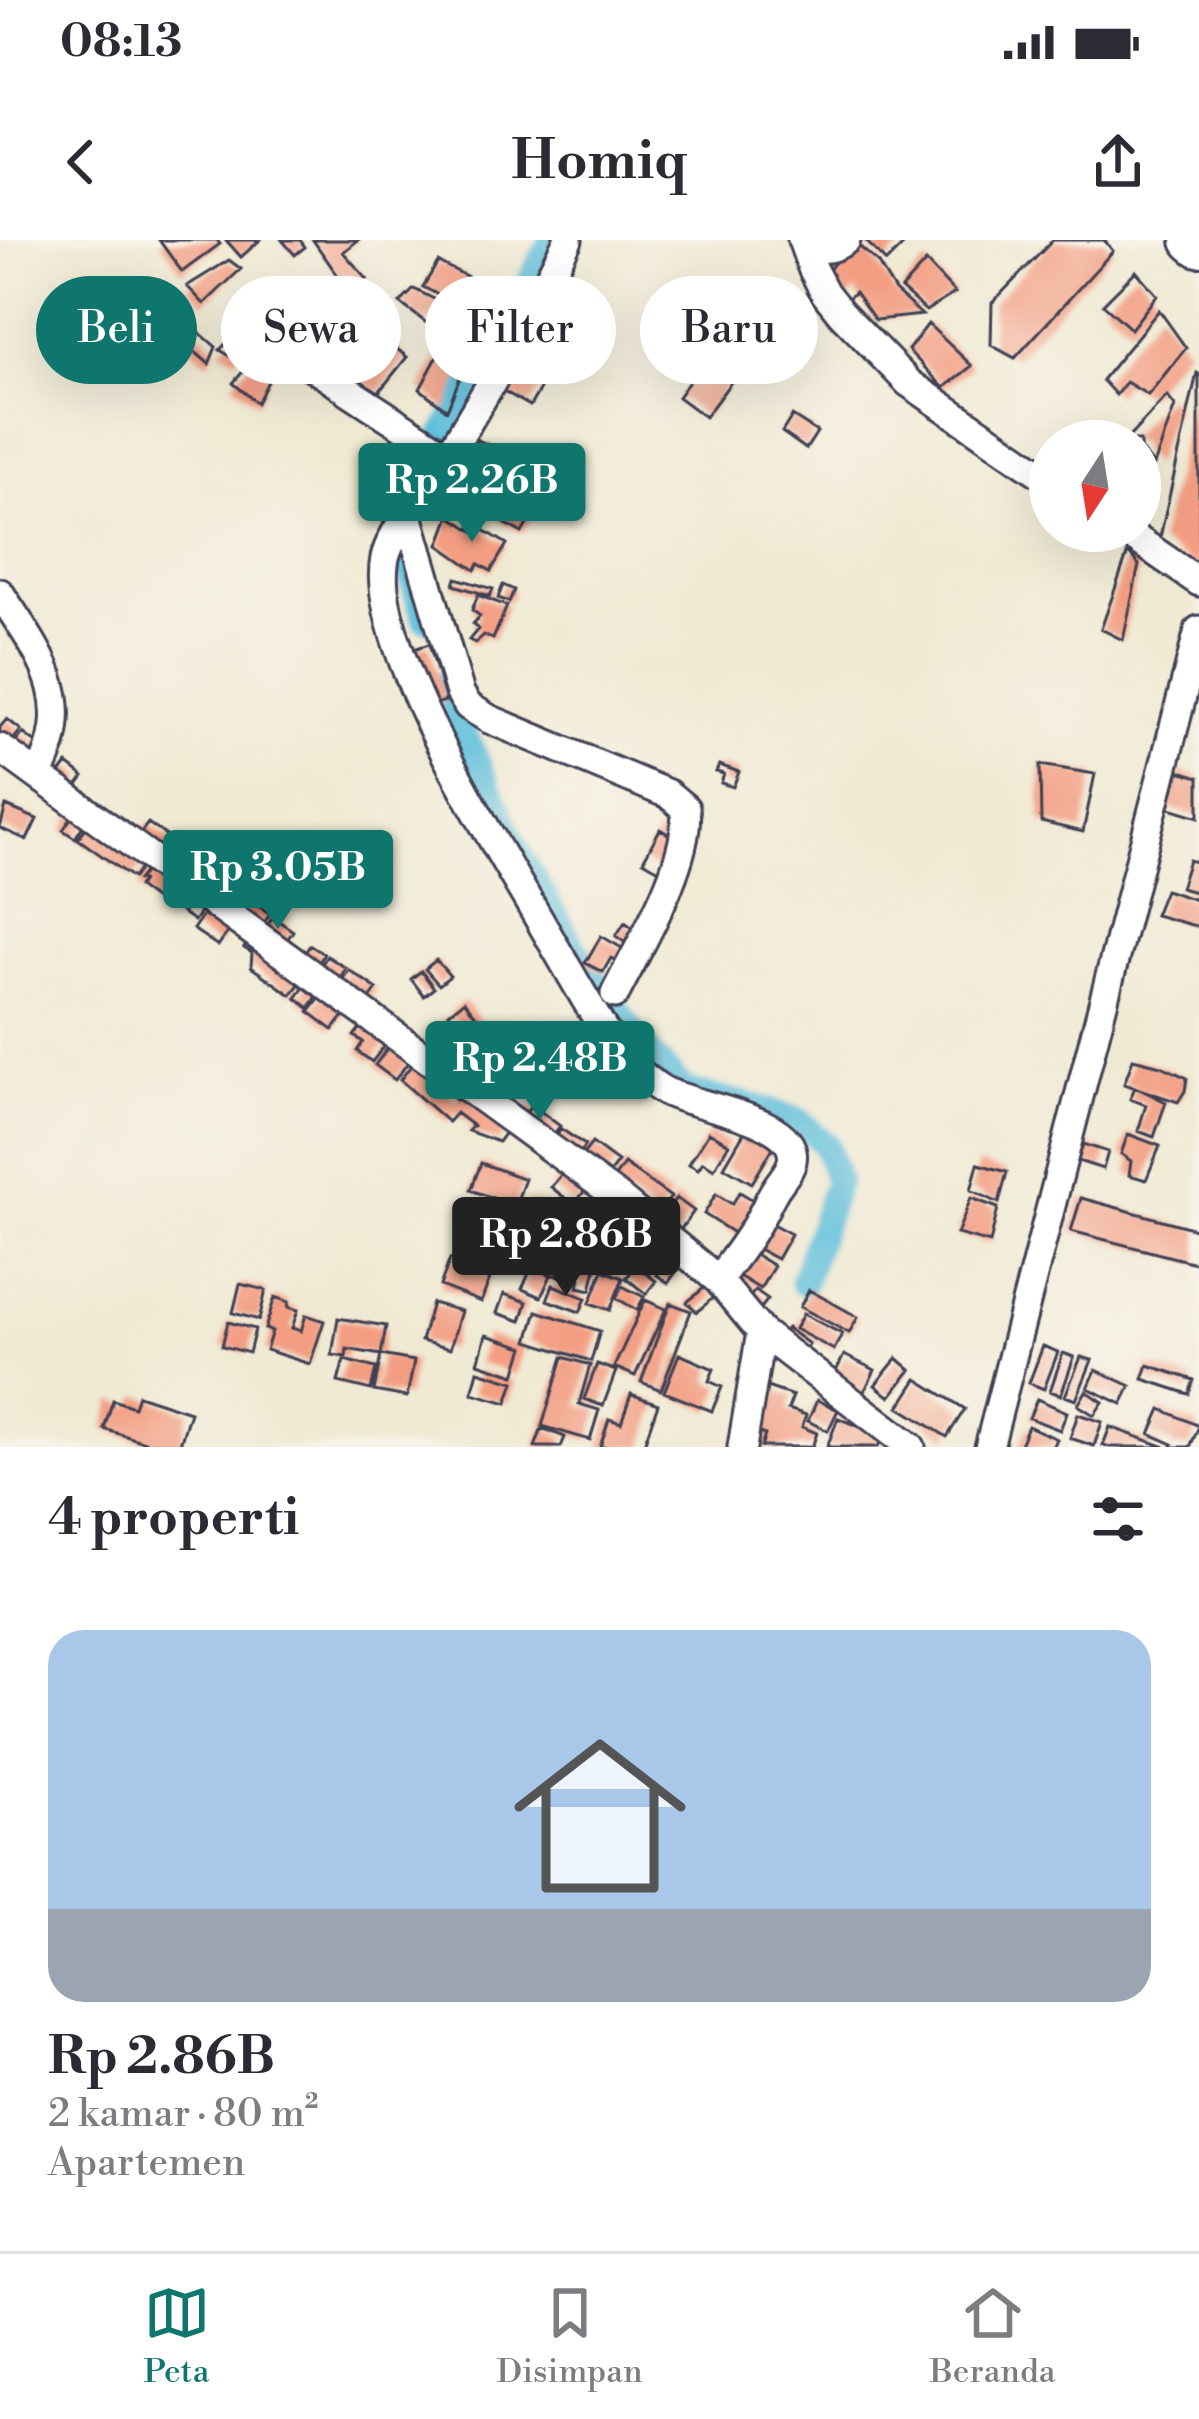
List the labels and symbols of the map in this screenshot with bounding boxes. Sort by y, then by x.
north arrow [1029,420,1161,552]
pin: Rp 2.26B [348,443,596,545]
pin: Rp 3.05B [154,830,402,932]
pin: Rp 2.48B [416,1021,664,1123]
pin: Rp 2.86B [442,1197,690,1299]

